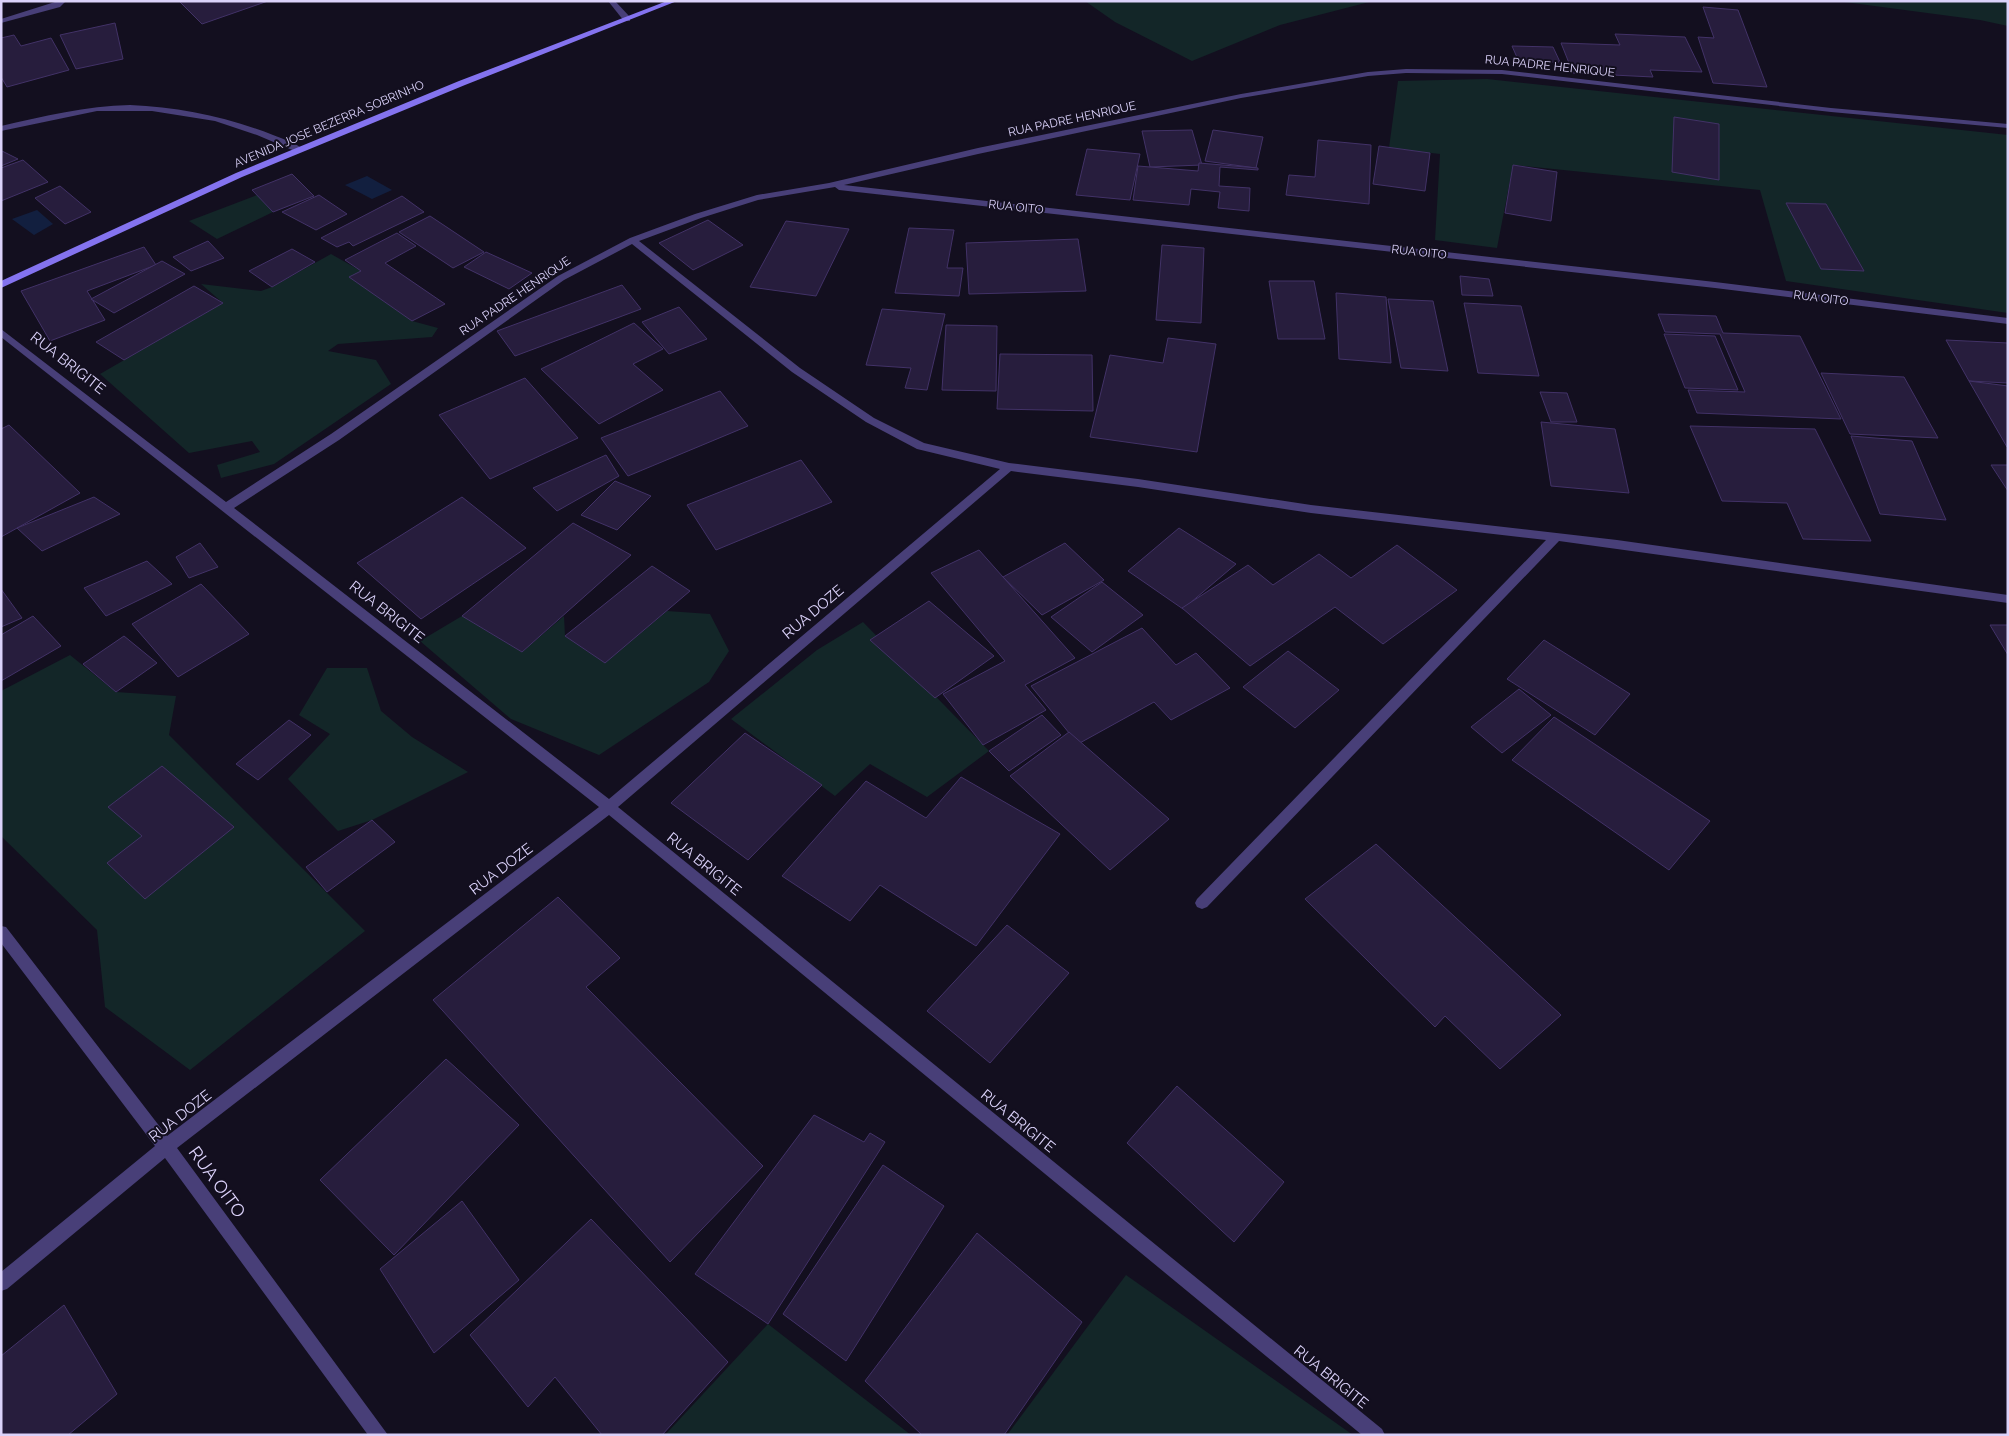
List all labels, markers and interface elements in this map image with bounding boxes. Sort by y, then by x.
street label: RUA PADRE HENRIQUE [1484,52,1616,80]
street label: AVENIDA JOSE BEZERRA SOBRINHO [232,77,426,171]
street label: RUA PADRE HENRIQUE [1007,99,1137,139]
street label: RUA OITO [988,197,1044,217]
street label: RUA OITO [1391,242,1447,262]
street label: RUA PADRE HENRIQUE [457,254,573,338]
street label: RUA OITO [1793,288,1849,308]
street label: RUA BRIGITE [27,328,109,398]
street label: RUA BRIGITE [346,577,428,647]
street label: RUA DOZE [779,581,847,643]
street label: RUA BRIGITE [663,829,745,899]
street label: RUA DOZE [466,839,536,899]
street label: RUA DOZE [145,1086,215,1146]
street label: RUA BRIGITE [977,1086,1059,1156]
street label: RUA OITO [184,1142,250,1221]
street label: RUA BRIGITE [1290,1342,1372,1412]

